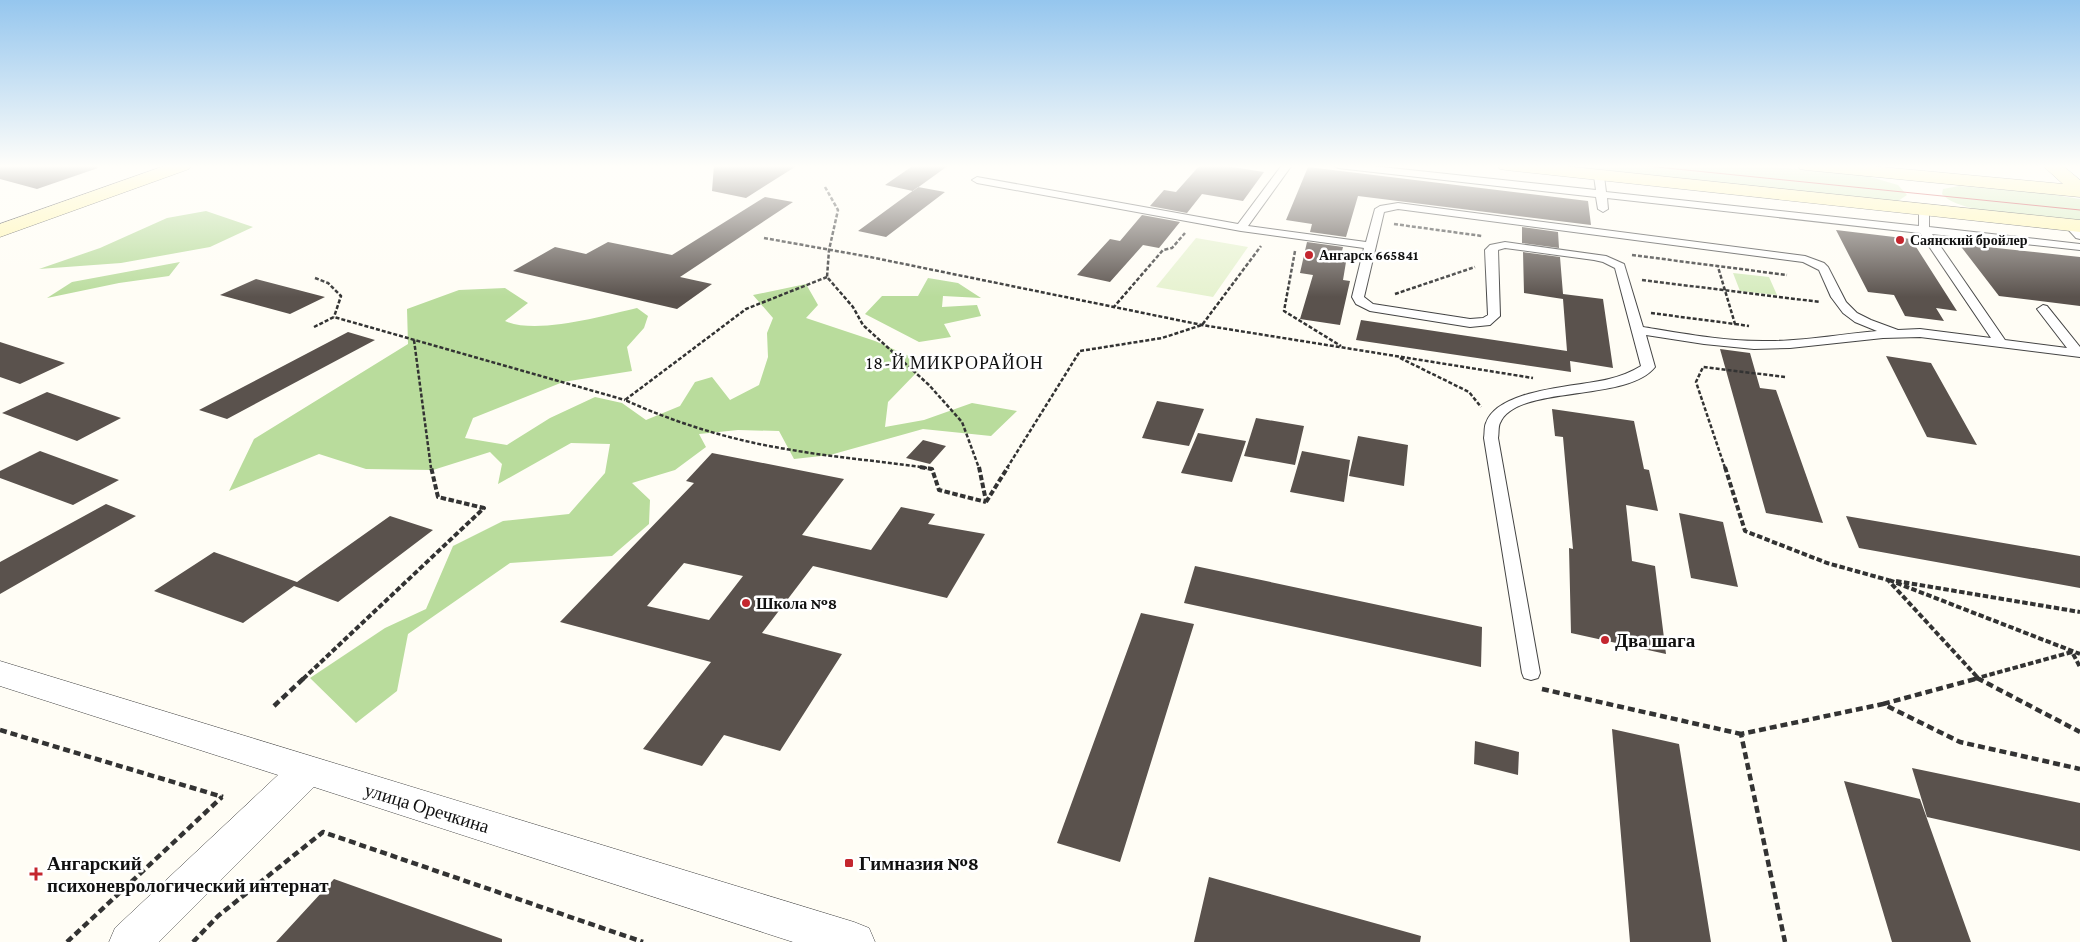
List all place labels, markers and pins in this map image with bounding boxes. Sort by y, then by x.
place label: Саянский бройлер [1910,232,2028,248]
marker: Саянский бройлер [1894,234,1906,246]
place label: Ангарск 665841 [1319,247,1418,263]
marker: Ангарск 665841 [1303,249,1315,261]
place label: Школа №8 [756,595,837,612]
marker: Школа №8 [740,597,752,609]
place label: Два шага [1615,630,1696,651]
marker: Два шага [1599,634,1611,646]
place label: Ангарский психоневрологический интернат [47,853,329,896]
place label: Гимназия №8 [859,853,979,874]
marker: Гимназия №8 [843,857,855,869]
marker: Ангарский психоневрологический интернат [29,867,43,881]

